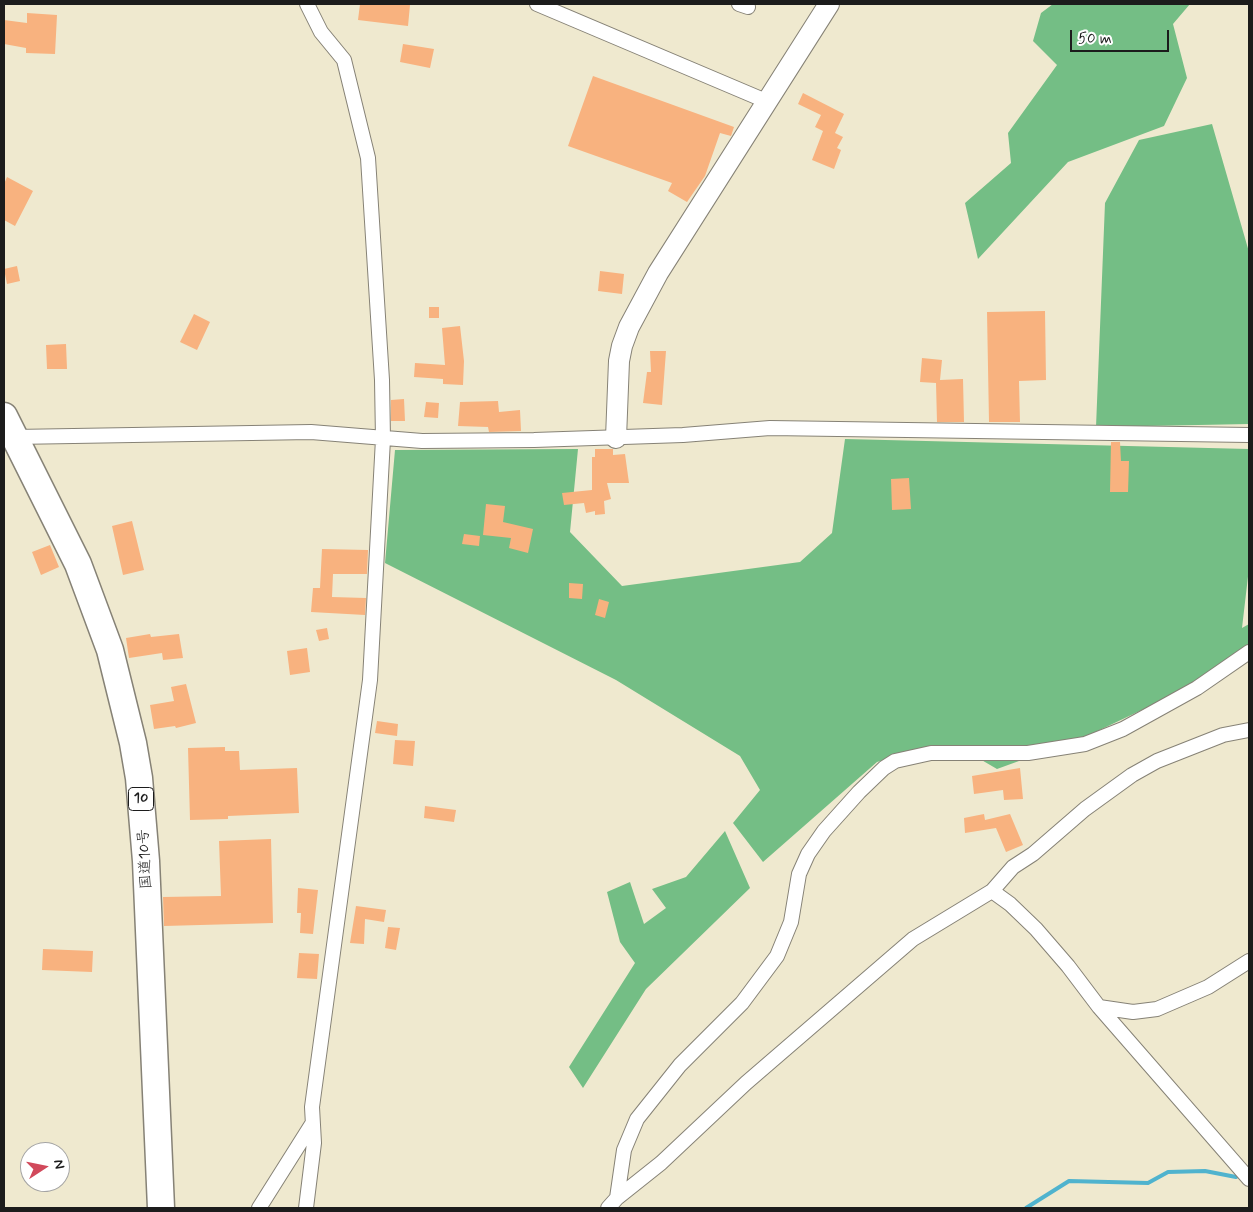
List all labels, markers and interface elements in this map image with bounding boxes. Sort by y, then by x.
scale bar [1073,20,1172,52]
text: 50 m [1078,29,1112,49]
road number: 10 [128,788,154,811]
street label: 国道10号 [135,828,157,890]
north arrow [20,1142,70,1192]
text: N [49,1158,68,1171]

